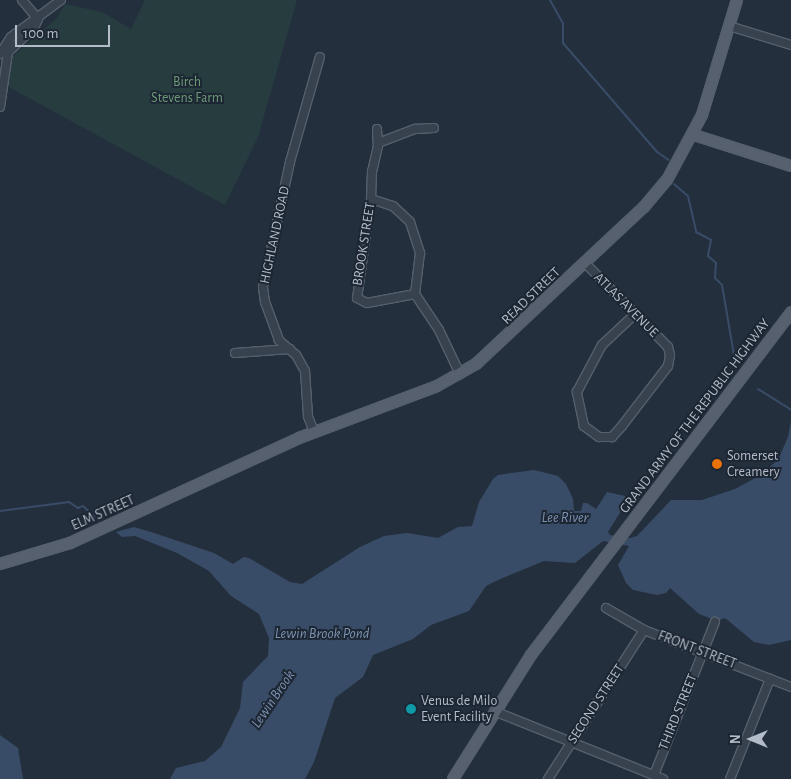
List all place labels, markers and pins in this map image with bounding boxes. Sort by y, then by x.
place label: Somerset Creamery [727,448,780,481]
marker: Somerset Creamery [711,458,723,470]
place label: Venus de Milo Event Facility [421,693,497,726]
marker: Venus de Milo Event Facility [405,703,417,715]

